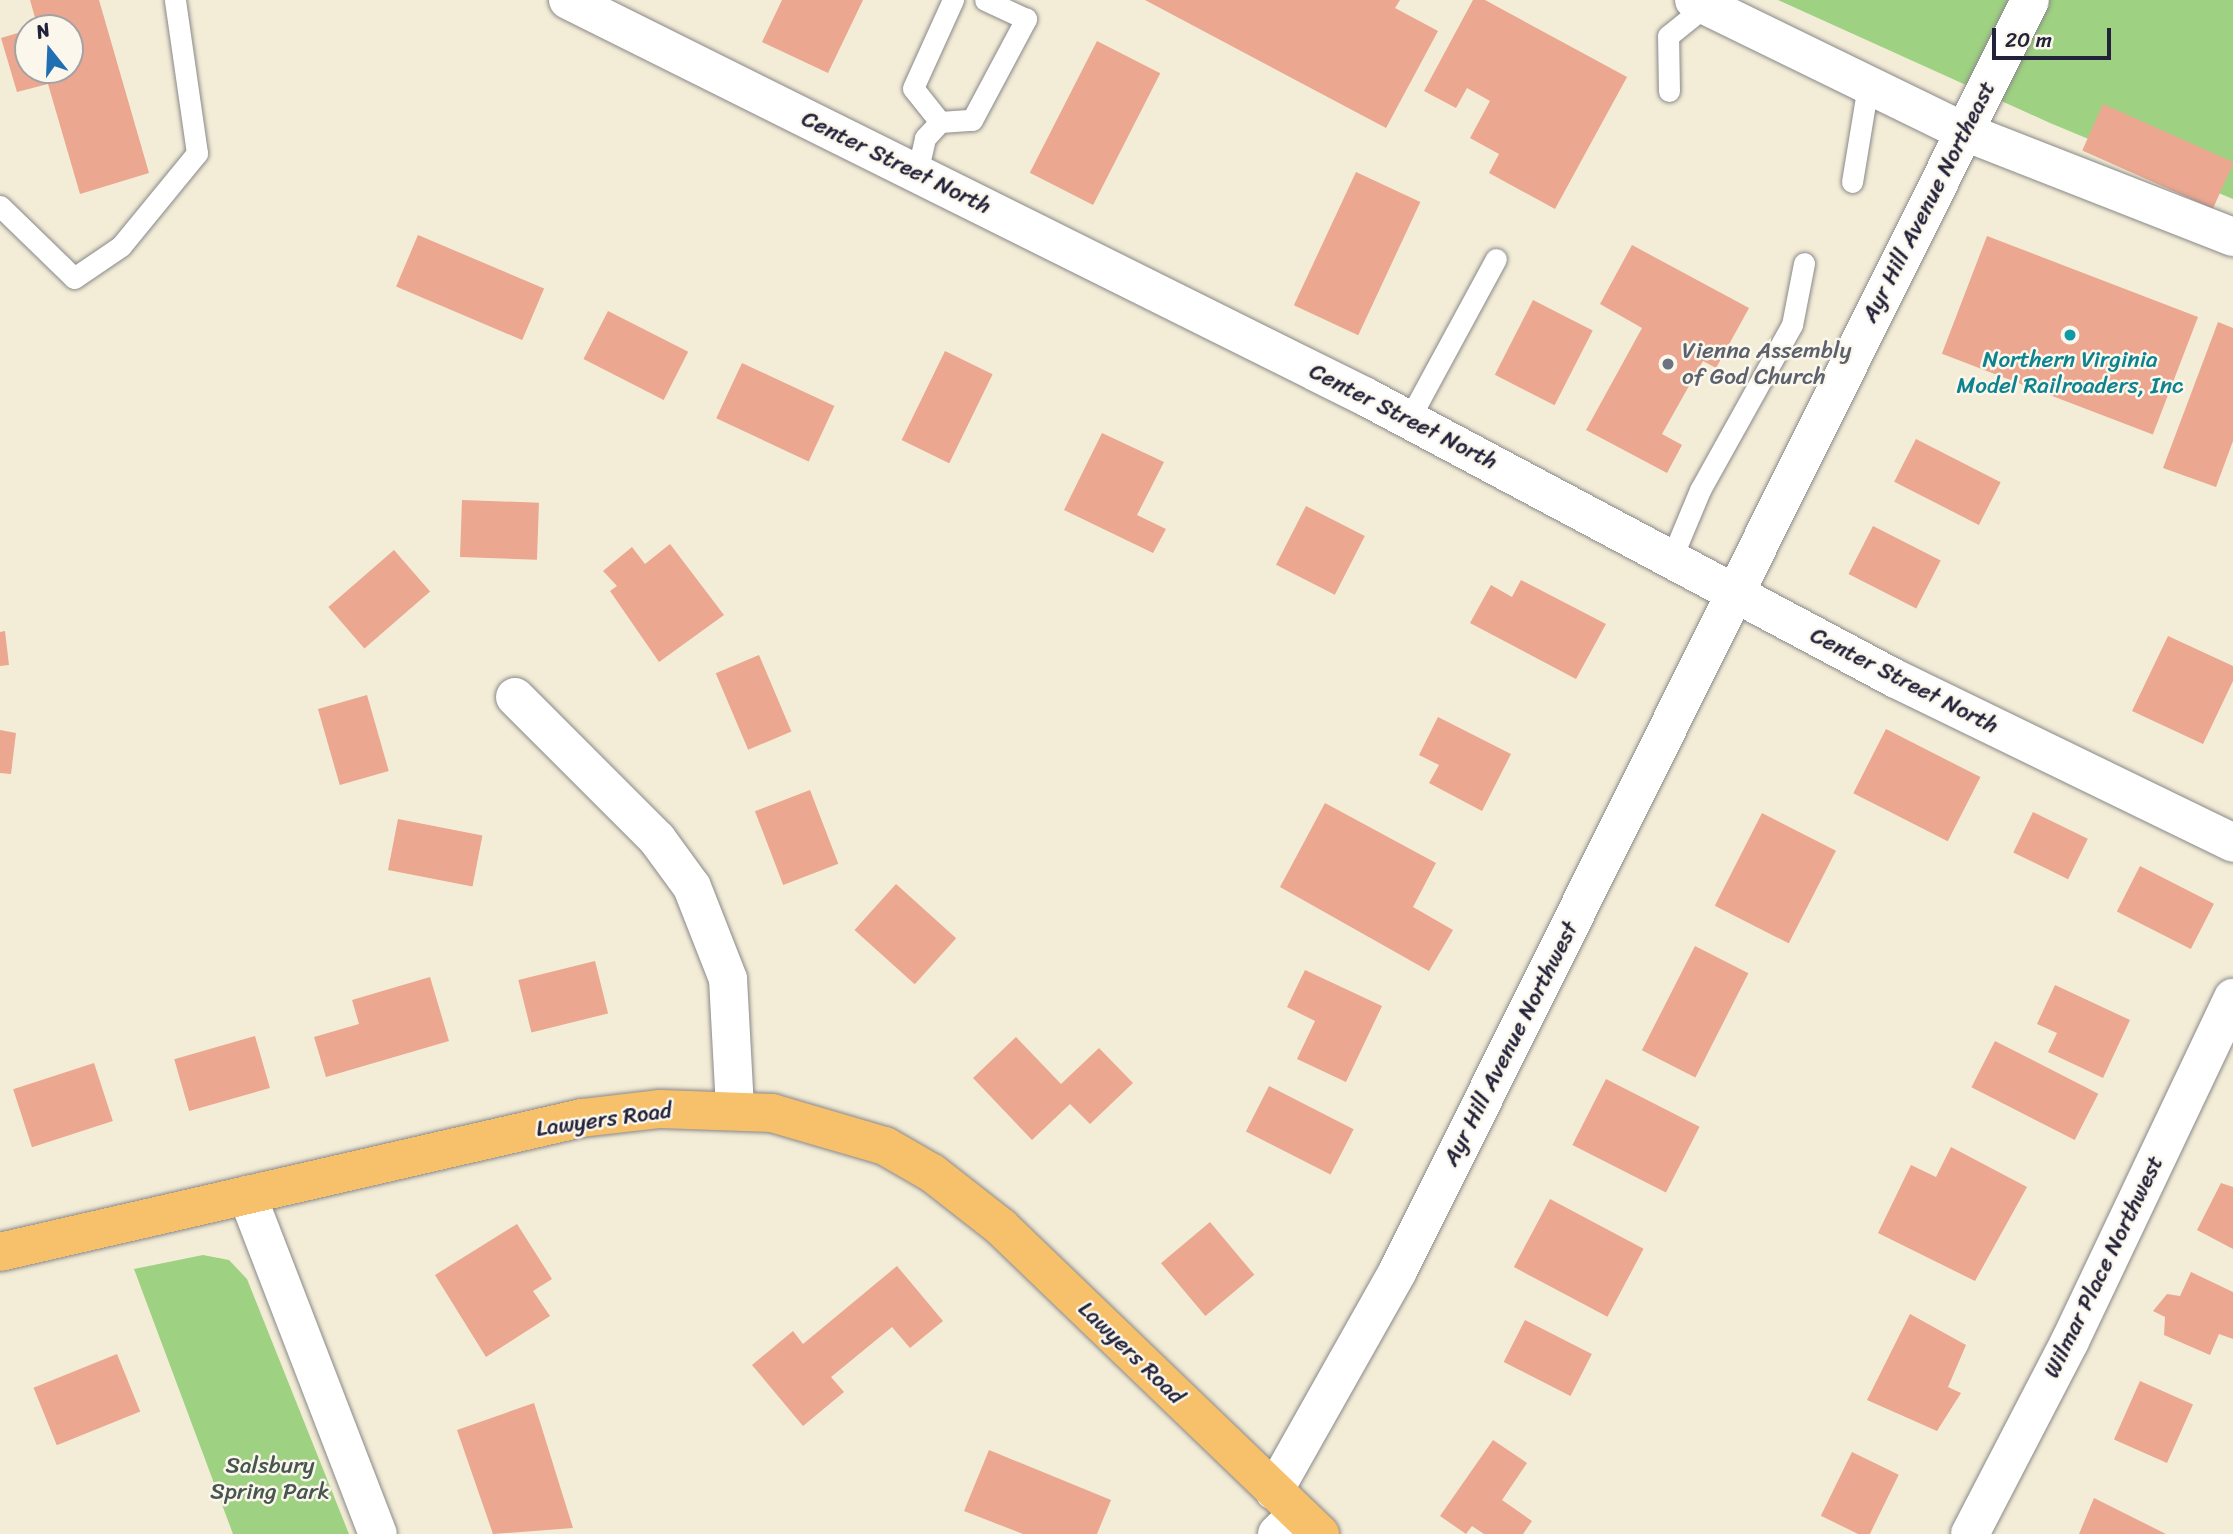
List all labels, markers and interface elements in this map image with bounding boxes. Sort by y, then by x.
text: N [32,13,54,48]
north arrow [14,14,84,84]
scale bar [1995,14,2114,58]
text: 20 m [2005,21,2052,59]
street label: Ayr Hill Avenue Northeast [1856,77,2002,327]
street label: Center Street North [797,105,995,221]
marker: Northern Virginia Model Railroaders, Inc [2062,327,2078,343]
place label: Vienna Assembly of God Church [1682,337,1853,391]
place label: Northern Virginia Model Railroaders, Inc [1957,346,2183,400]
marker: Vienna Assembly of God Church [1660,356,1676,372]
street label: Center Street North [1304,358,1502,476]
street label: Center Street North [1805,622,2003,740]
street label: Ayr Hill Avenue Northwest [1437,917,1585,1171]
street label: Lawyers Road [534,1097,674,1143]
street label: Wilmar Place Northwest [2038,1152,2170,1382]
street label: Lawyers Road [1072,1295,1190,1411]
park label: Salsbury Spring Park [210,1452,330,1506]

